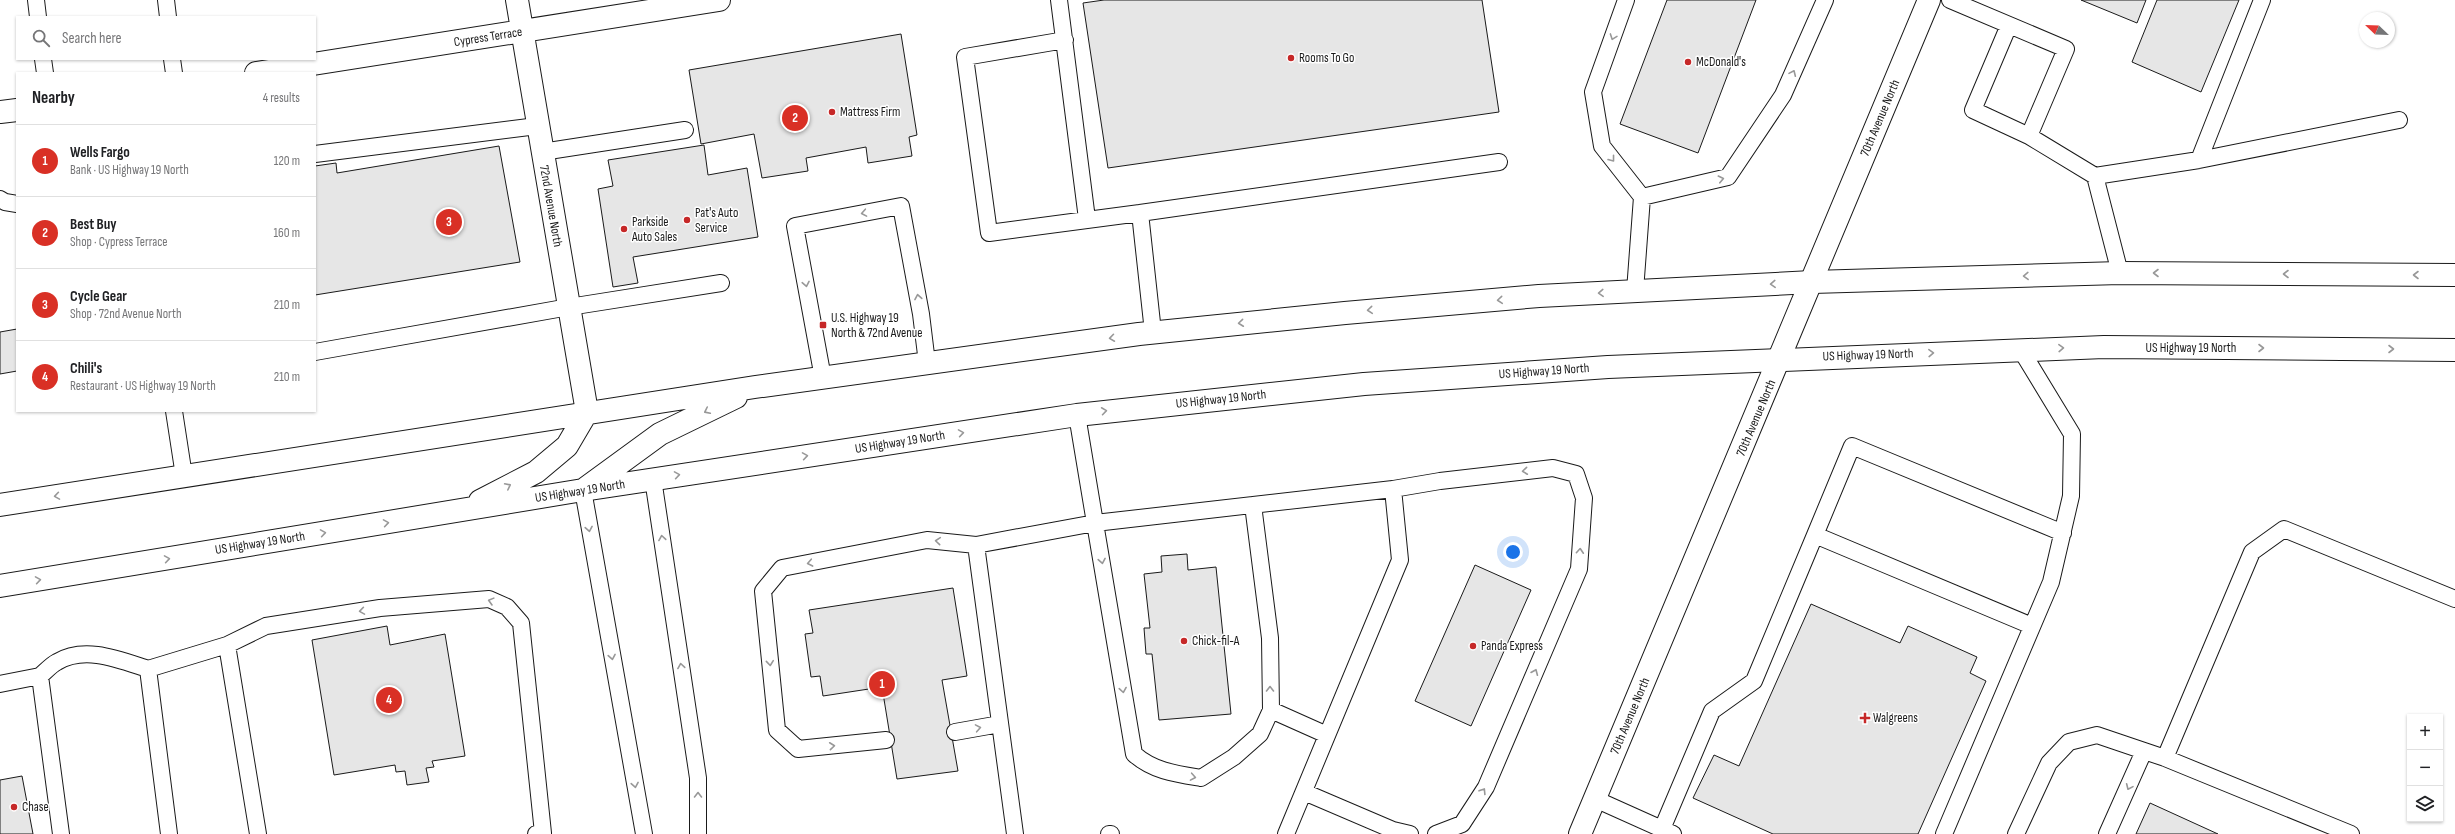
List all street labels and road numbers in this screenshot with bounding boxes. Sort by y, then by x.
street label: Cypress Terrace [453,24,523,50]
street label: 70th Avenue North [1857,77,1903,159]
street label: 72nd Avenue North [536,164,566,248]
street label: US Highway 19 North [2146,340,2236,356]
street label: US Highway 19 North [1822,345,1914,365]
street label: US Highway 19 North [1498,360,1590,382]
street label: 70th Avenue North [1733,377,1779,459]
street label: US Highway 19 North [1175,386,1267,412]
street label: US Highway 19 North [854,427,946,457]
street label: US Highway 19 North [534,476,626,506]
street label: US Highway 19 North [214,528,306,558]
street label: 70th Avenue North [1607,675,1653,757]

